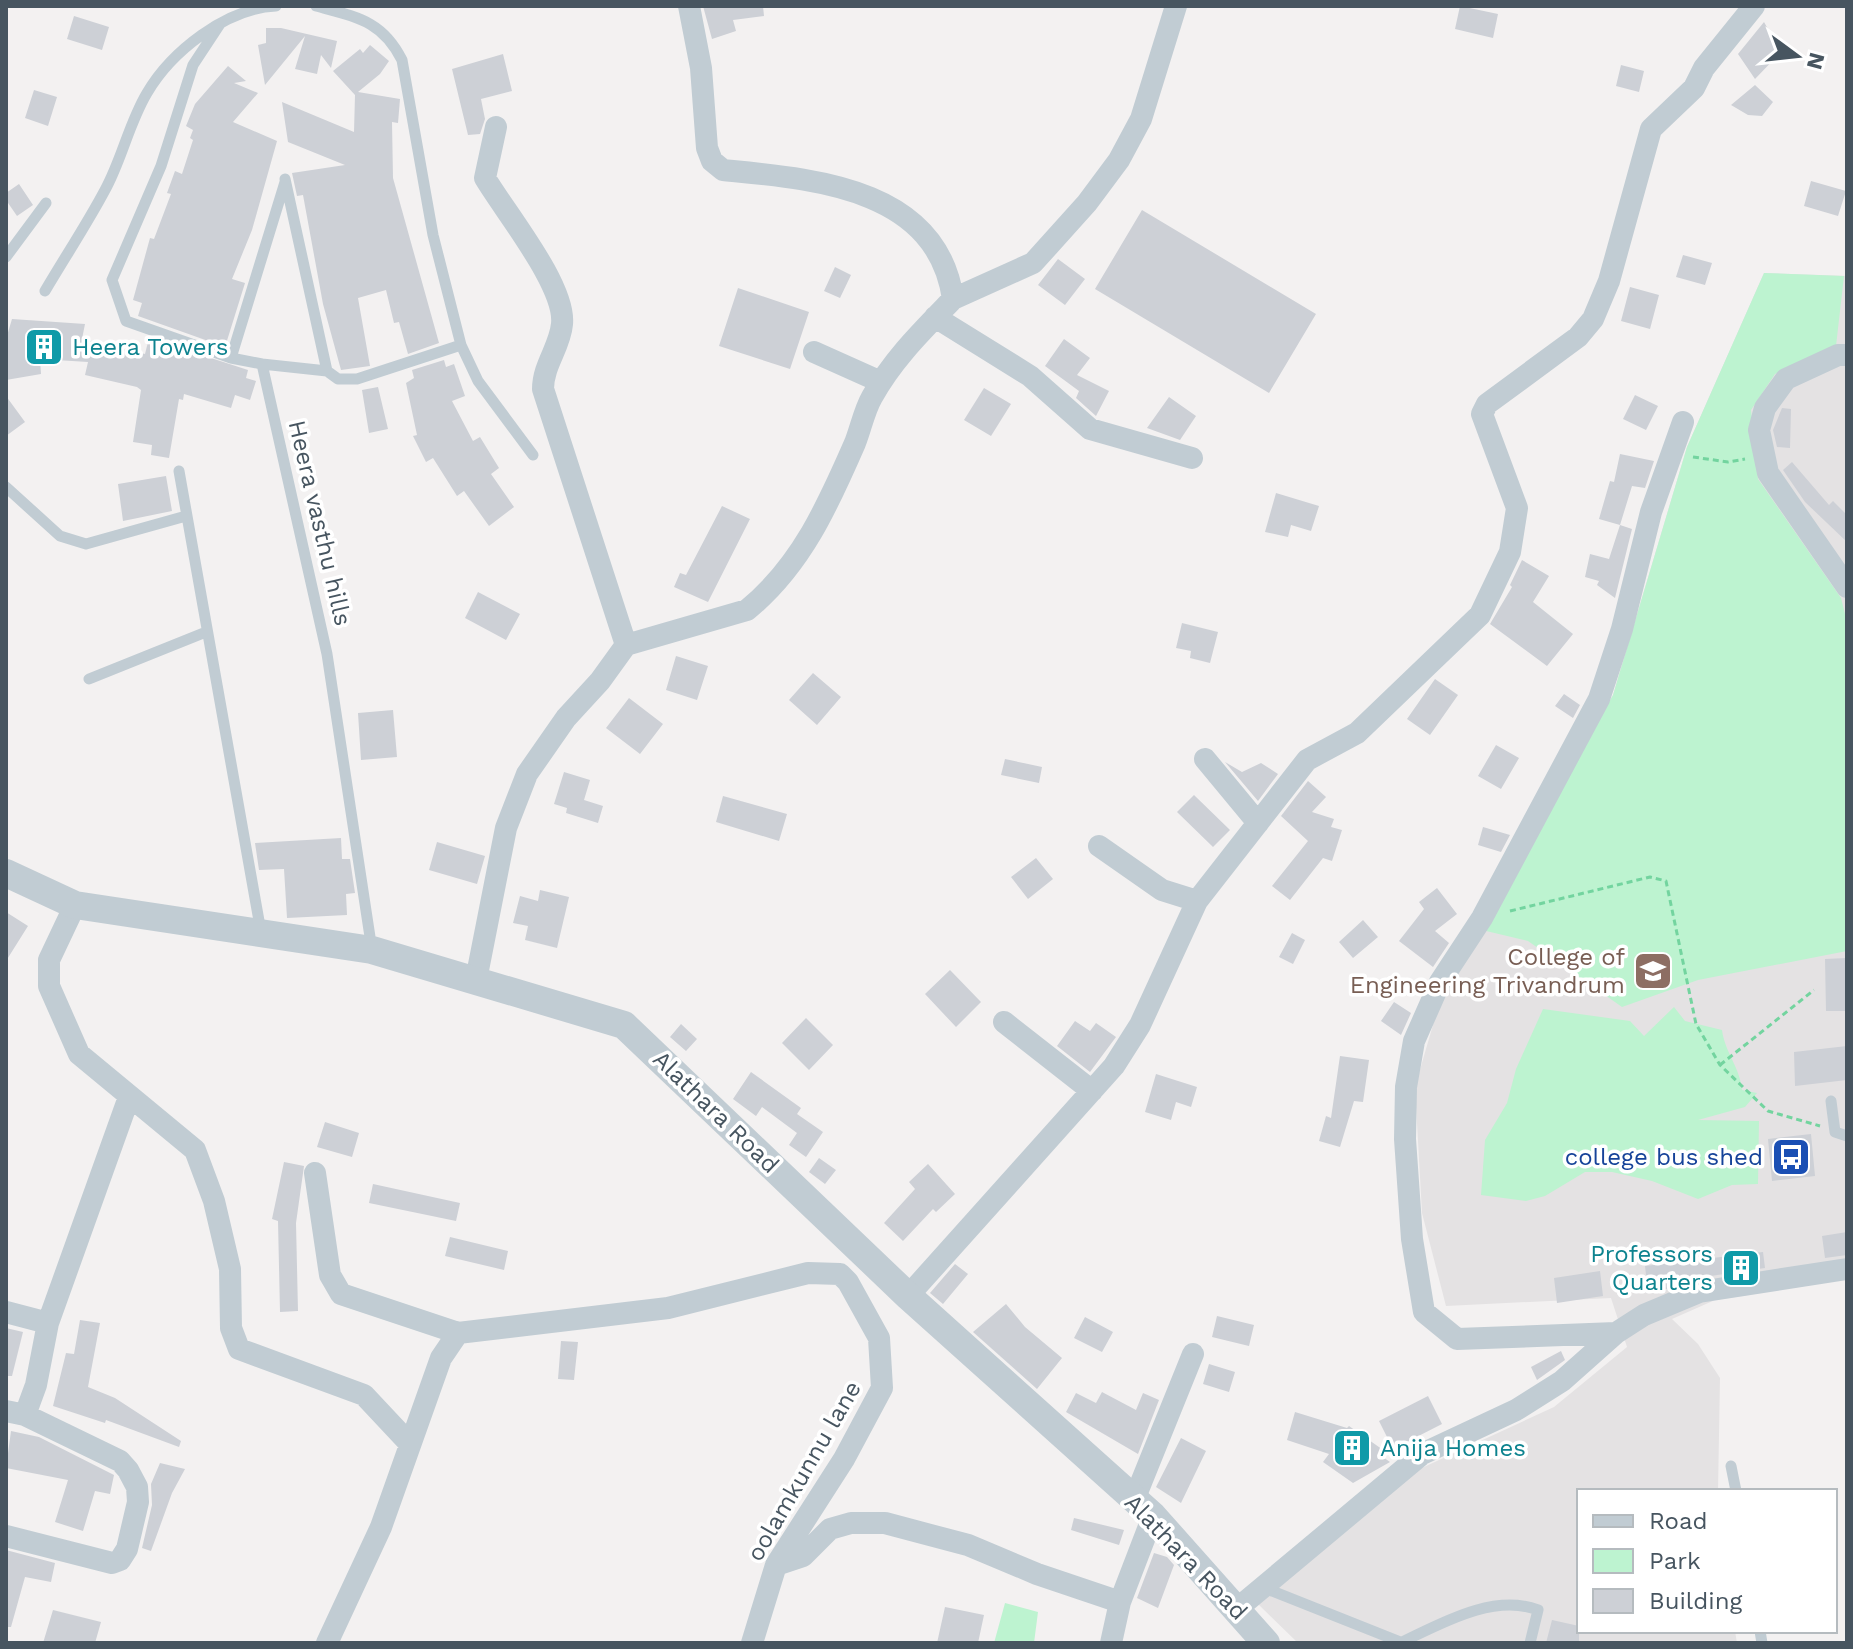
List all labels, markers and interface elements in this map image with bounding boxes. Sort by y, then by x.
north arrow [1757,16,1837,96]
text: N [1802,50,1830,72]
building icon: Heera Towers [23,326,65,368]
place label: Heera Towers [72,333,228,361]
street label: Heera vasthu hills [283,418,357,628]
place label: College of Engineering Trivandrum [1350,943,1626,999]
school or university icon: College of Engineering Trivandrum [1632,950,1674,992]
street label: Alathara Road [647,1045,785,1179]
bus stop icon: college bus shed [1770,1136,1812,1178]
place label: college bus shed [1565,1143,1763,1171]
place label: Professors Quarters [1590,1240,1713,1296]
building icon: Professors Quarters [1720,1247,1762,1289]
street label: oolamkunnu lane [741,1376,867,1566]
building icon: Anija Homes [1331,1427,1373,1469]
place label: Anija Homes [1380,1434,1526,1462]
street label: Alathara Road [1119,1488,1253,1626]
legend [1577,1489,1837,1633]
text: Road [1649,1507,1708,1535]
text: Park [1649,1547,1701,1575]
text: Building [1649,1587,1742,1615]

